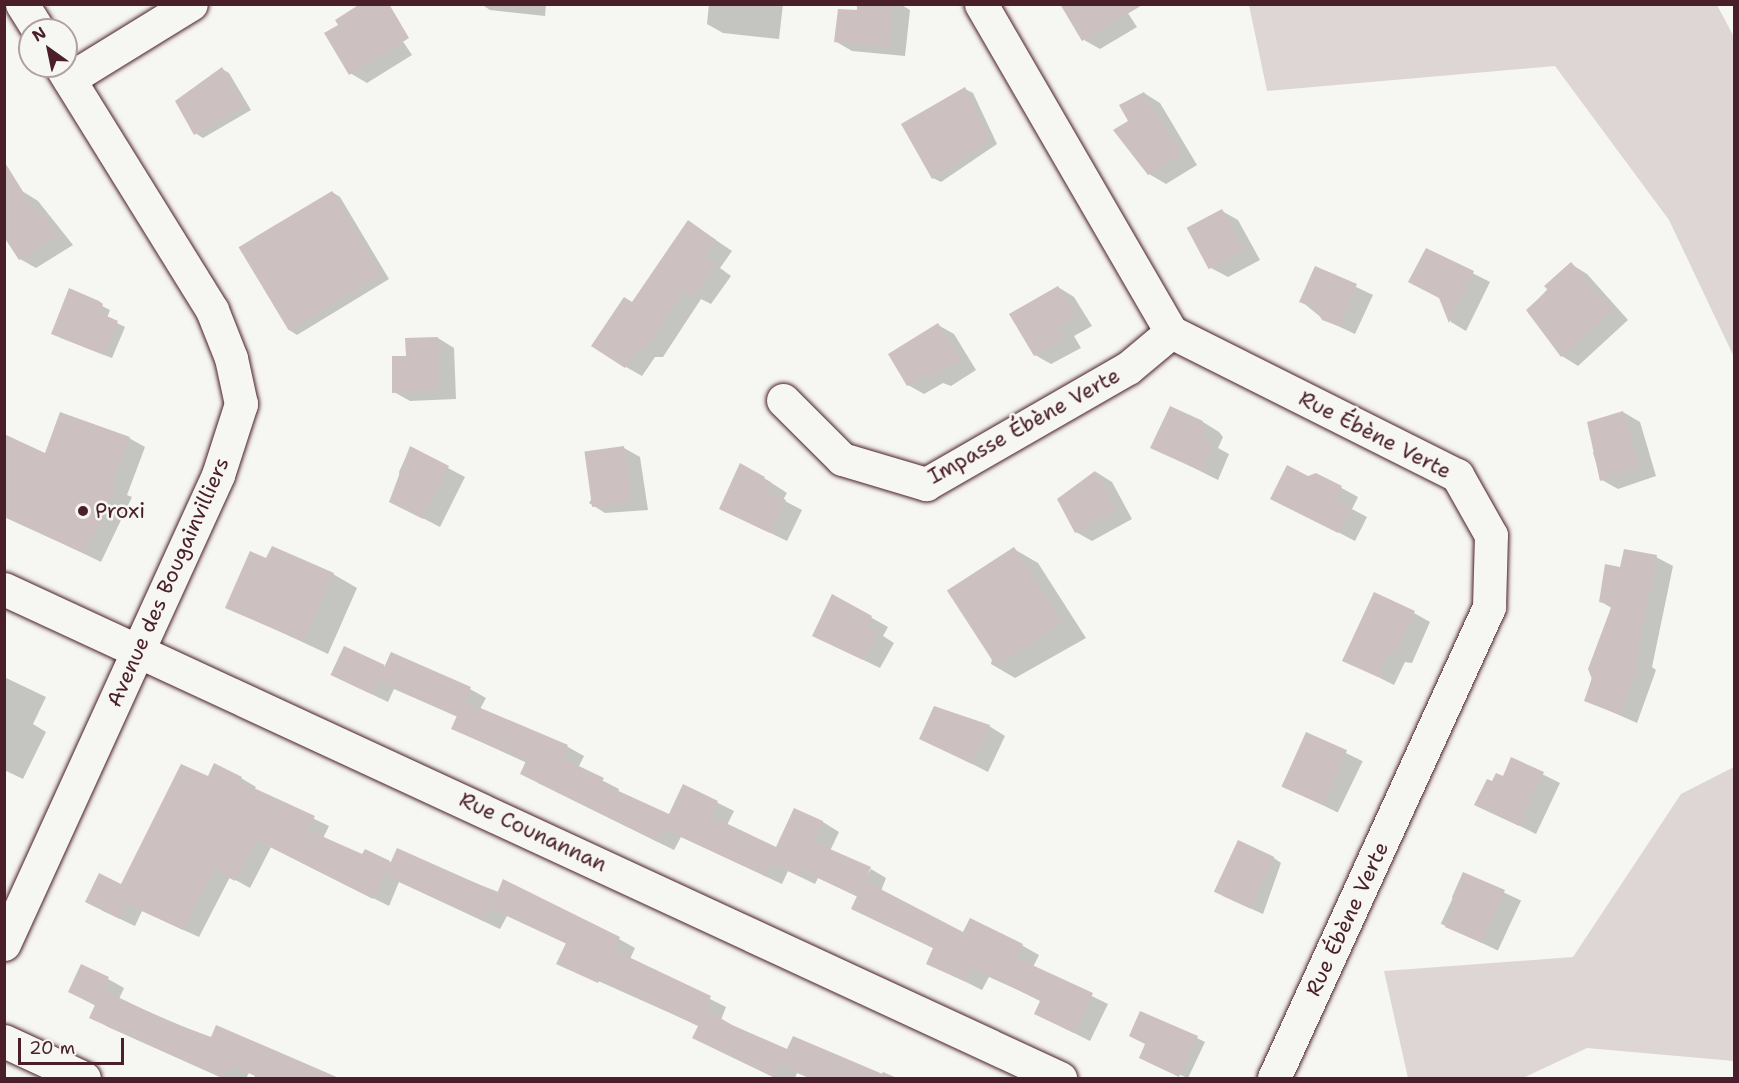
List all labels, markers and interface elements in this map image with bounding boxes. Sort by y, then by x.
north arrow [18,18,78,78]
text: N [28,22,50,46]
street label: Impasse Ébène Verte [924,363,1124,489]
street label: Rue Ébène Verte [1295,386,1455,484]
street label: Avenue des Bougainvilliers [101,453,235,711]
place label: Proxi [95,498,145,524]
marker: Proxi [76,504,90,518]
street label: Rue Counannan [455,787,611,877]
street label: Rue Ébène Verte [1300,838,1394,1000]
scale bar [21,1026,128,1064]
text: 20 m [29,1036,75,1060]

